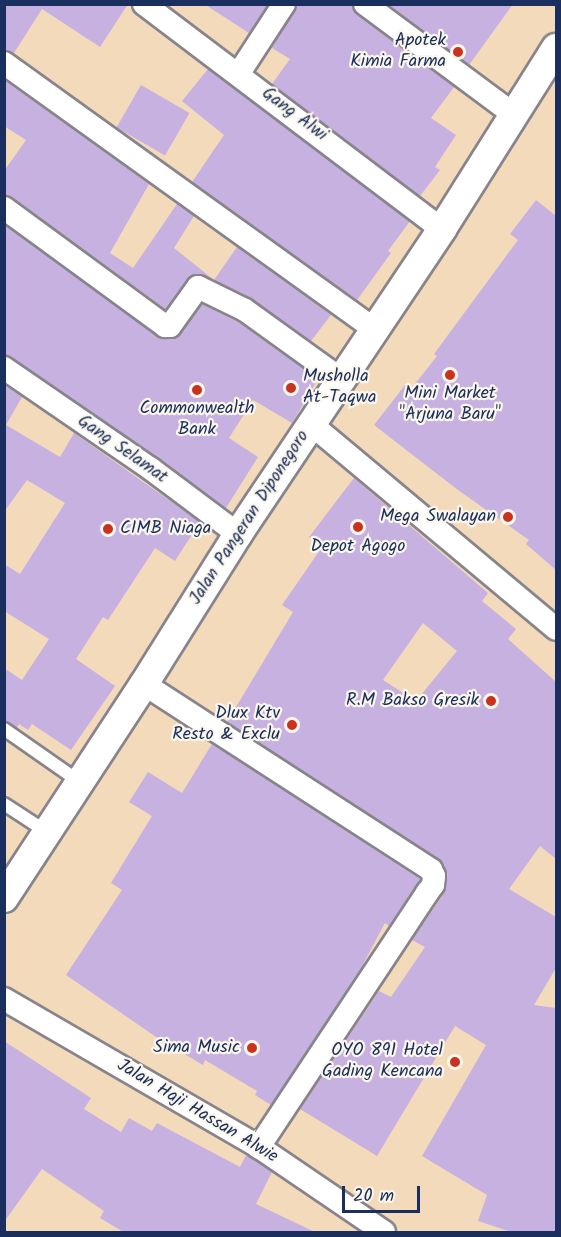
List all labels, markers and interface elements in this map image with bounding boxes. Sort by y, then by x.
place label: Apotek Kimia Farma [350,31,446,74]
marker: Apotek Kimia Farma [451,45,465,59]
street label: Gang Alwi [257,83,331,147]
place label: Musholla At-Taqwa [303,367,376,410]
marker: Mini Market "Arjuna Baru" [443,368,457,382]
marker: Musholla At-Taqwa [284,381,298,395]
marker: Commonwealth Bank [190,383,204,397]
place label: Mini Market "Arjuna Baru" [399,384,501,426]
place label: Commonwealth Bank [139,399,255,442]
street label: Gang Selamat [73,411,171,489]
street label: Jalan Pangeran Diponegoro [186,427,314,609]
place label: Mega Swalayan [380,506,496,528]
marker: Mega Swalayan [501,510,515,524]
place label: CIMB Niaga [120,518,211,540]
marker: Depot Agogo [351,520,365,534]
marker: CIMB Niaga [101,522,115,536]
place label: Depot Agogo [310,536,406,558]
place label: R.M Bakso Gresik [346,690,479,712]
marker: R.M Bakso Gresik [484,694,498,708]
place label: Dlux Ktv Resto & Exclu [172,704,280,746]
marker: Dlux Ktv Resto & Exclu [285,718,299,732]
place label: Sima Music [153,1037,240,1059]
marker: Sima Music [245,1041,259,1055]
place label: OYO 891 Hotel Gading Kencana [322,1041,443,1084]
street label: Jalan Haji Hassan Alwie [113,1055,281,1169]
marker: OYO 891 Hotel Gading Kencana [448,1055,462,1069]
scale bar [345,1174,423,1212]
text: 20 m [353,1182,394,1211]

